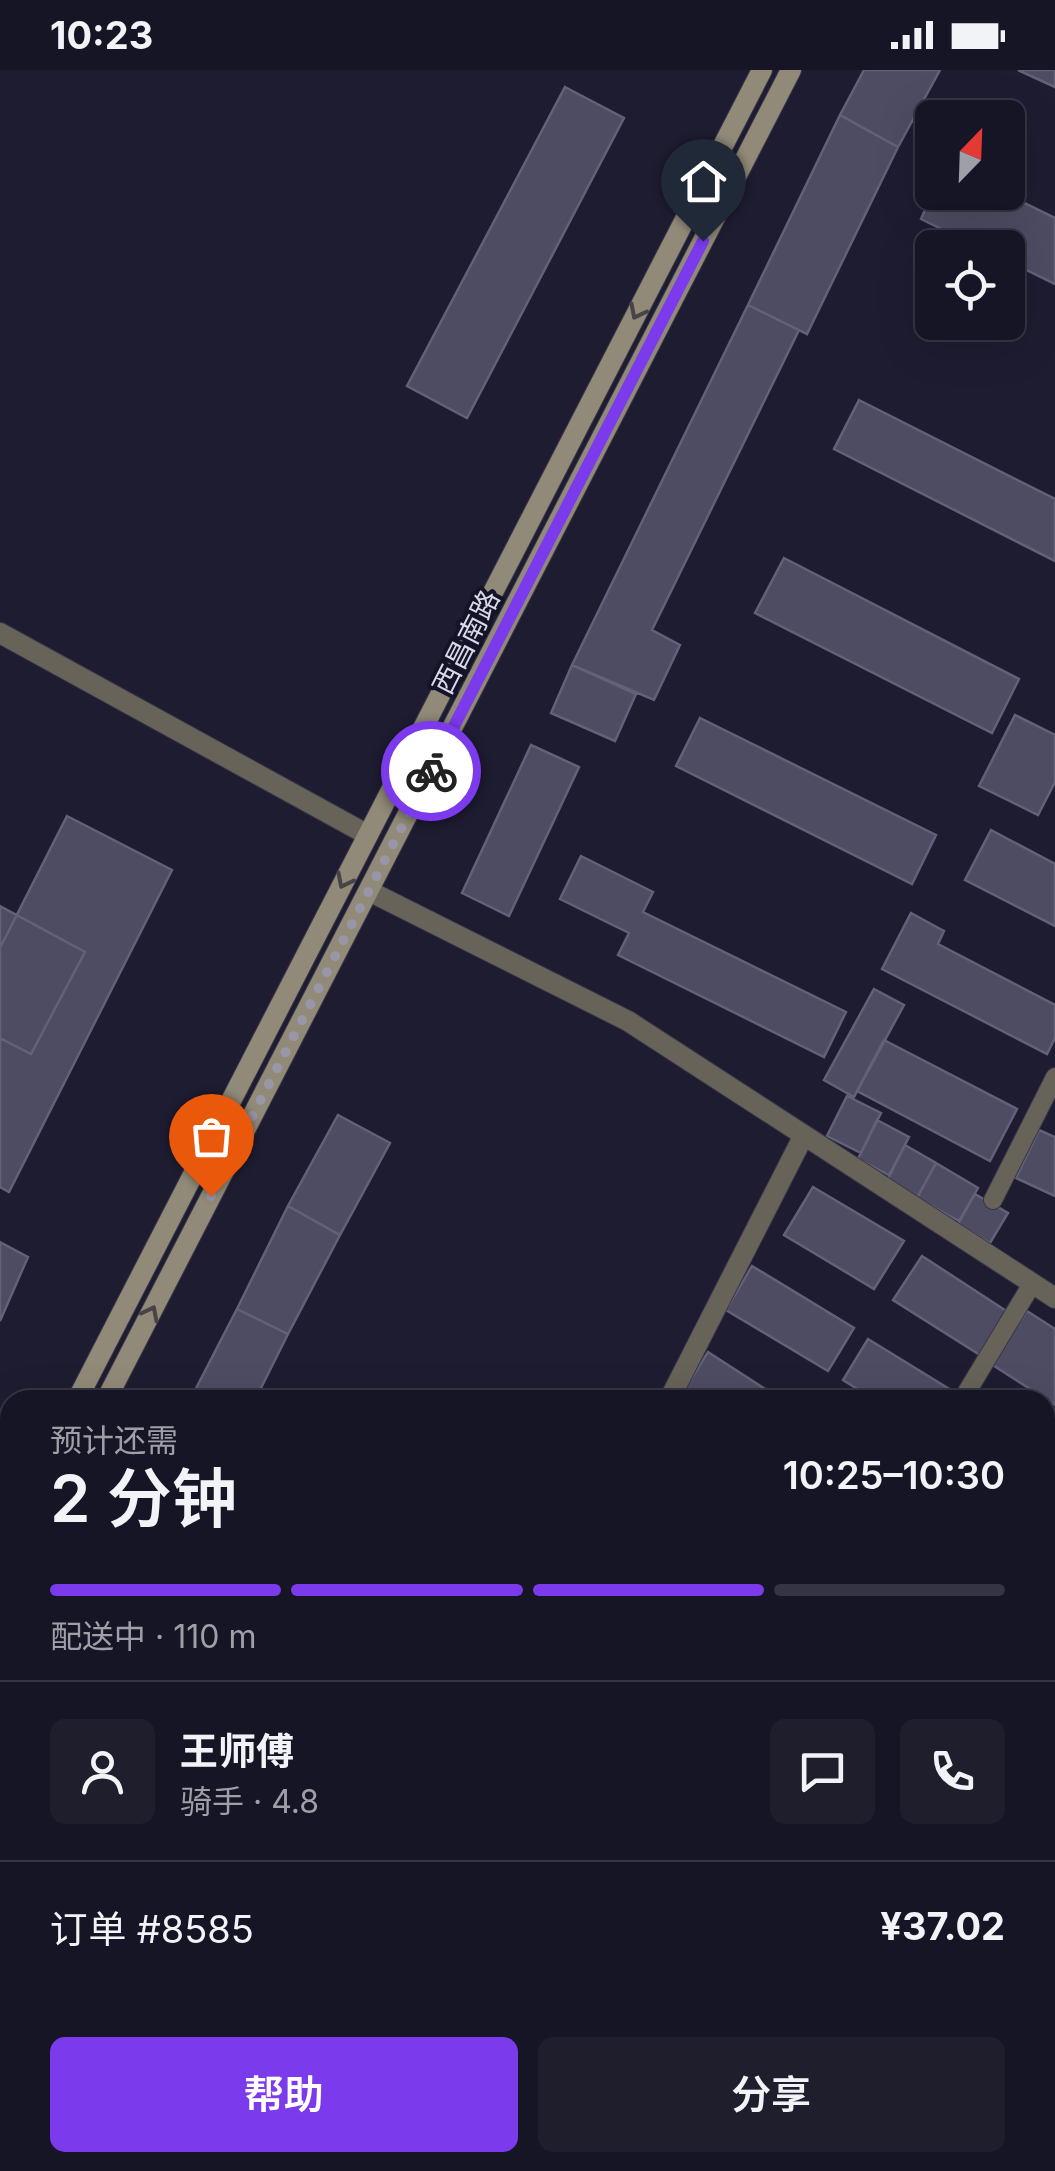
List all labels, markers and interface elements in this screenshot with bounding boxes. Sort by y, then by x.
text: 10:23 [50,12,153,58]
north arrow [915,100,1025,210]
map controls [915,100,1025,340]
pin [661,139,746,242]
icon: home [676,154,731,209]
button: locate [915,230,1025,340]
one-way arrow [630,302,649,320]
street label: 西昌南路 [425,584,507,700]
courier [381,721,481,821]
icon: bike [404,744,459,799]
one-way arrow [337,871,356,889]
pin [169,1094,254,1197]
icon: bag [184,1109,239,1164]
one-way arrow [139,1306,158,1324]
text: 预计还需 [50,1421,178,1460]
text: 10:25–10:30 [783,1452,1005,1498]
text: 2 分钟 [50,1459,237,1538]
text: 配送中 · 110 m [50,1617,256,1656]
button: person [50,1719,155,1824]
button: chat [770,1719,875,1824]
button: phone [900,1719,1005,1824]
text: 王师傅 [180,1728,294,1774]
text: 骑手 · 4.8 [180,1782,319,1821]
text: ¥37.02 [880,1903,1005,1949]
text: 订单 #8585 [50,1906,254,1952]
button: 帮助 [50,2037,518,2152]
button: 分享 [538,2037,1005,2152]

